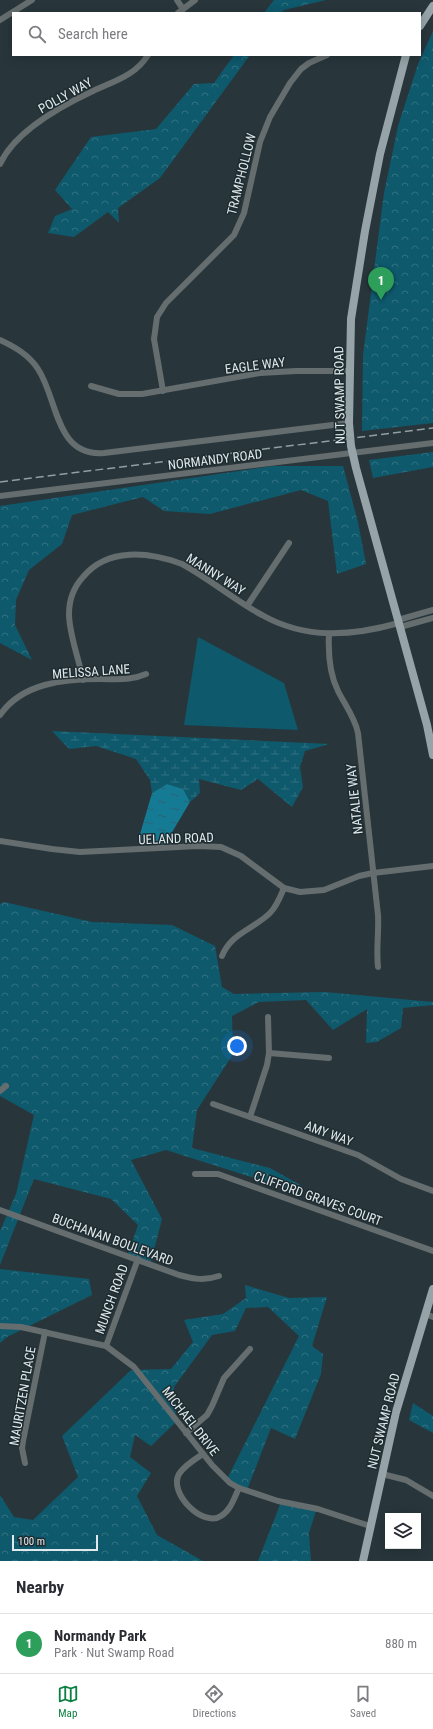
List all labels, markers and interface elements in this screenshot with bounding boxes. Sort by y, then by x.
search box [12,12,421,56]
icon: search [26,23,48,45]
text: Search here [58,25,128,43]
street label: POLLY WAY [36,74,95,116]
street label: TRAMPHOLLOW [224,132,259,217]
pin: 1 [368,267,394,300]
street label: NUT SWAMP ROAD [331,346,348,444]
street label: EAGLE WAY [224,354,286,377]
street label: NORMANDY ROAD [167,446,263,473]
street label: MANNY WAY [184,550,248,599]
street label: MELISSA LANE [52,661,130,682]
street label: NATALIE WAY [343,763,366,835]
street label: UELAND ROAD [138,830,214,847]
your location [227,1036,247,1056]
street label: AMY WAY [303,1118,355,1149]
street label: CLIFFORD GRAVES COURT [252,1168,384,1229]
street label: BUCHANAN BOULEVARD [50,1211,175,1268]
street label: MUNCH ROAD [92,1262,131,1336]
street label: MAURITZEN PLACE [6,1345,39,1447]
street label: NUT SWAMP ROAD [364,1372,403,1471]
street label: MICHAEL DRIVE [159,1384,222,1459]
map controls [385,1513,421,1549]
button: layers [385,1513,421,1549]
scale bar [12,1533,98,1552]
text: 100 m [18,1535,45,1548]
text: Nearby [16,1577,64,1597]
text: Normandy Park [54,1627,146,1645]
text: 1 [26,1636,32,1651]
text: 880 m [385,1636,417,1651]
text: Park · Nut Swamp Road [54,1645,174,1660]
tab: Map [57,1683,79,1720]
tab: Directions [192,1683,236,1720]
tab: Saved [350,1683,376,1720]

